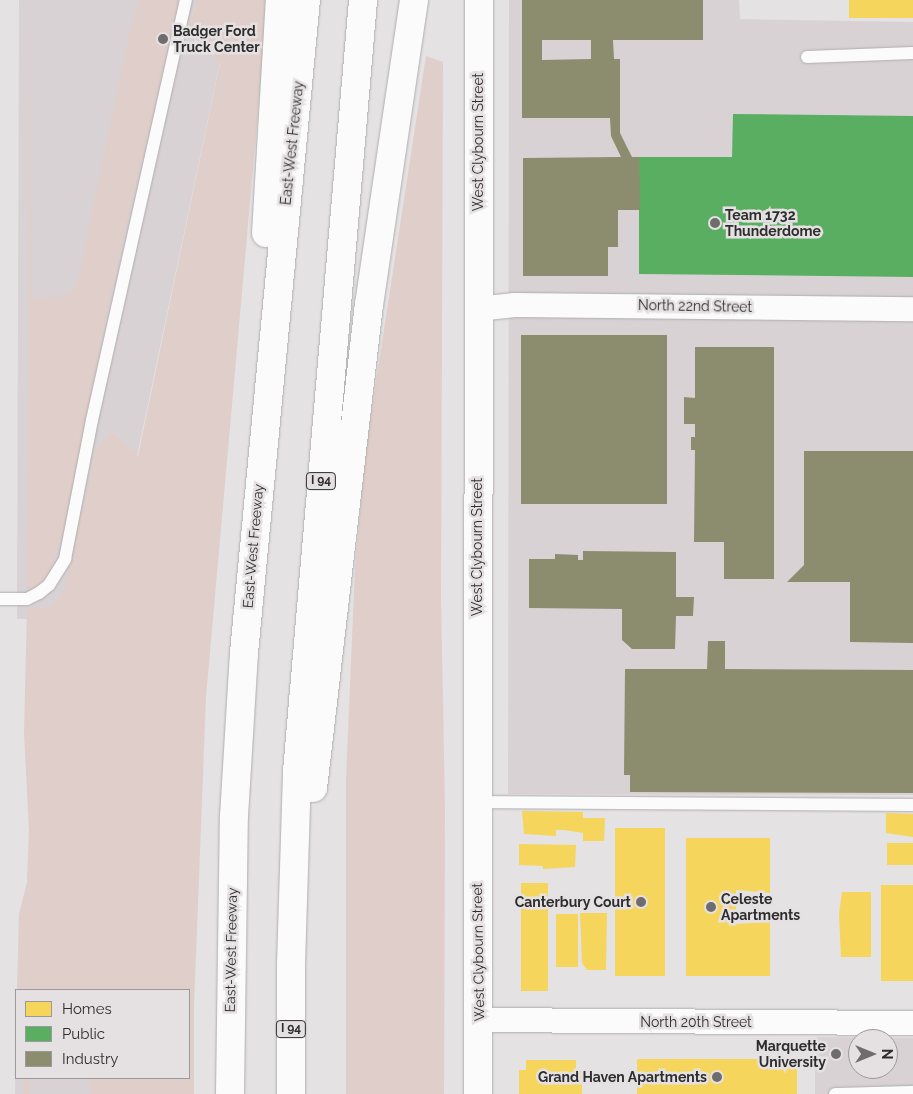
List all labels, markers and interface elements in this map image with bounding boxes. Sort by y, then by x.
place label: Badger Ford Truck Center [173,23,260,56]
marker: Badger Ford Truck Center [157,33,169,45]
street label: West Clybourn Street [470,73,486,211]
street label: East-West Freeway [277,80,307,206]
place label: Team 1732 Thunderdome [725,207,821,240]
marker: Team 1732 Thunderdome [709,217,721,229]
street label: North 22nd Street [638,297,752,315]
road number: I 94 [305,472,337,491]
street label: West Clybourn Street [469,478,485,616]
street label: East-West Freeway [239,483,267,609]
street label: West Clybourn Street [468,883,488,1021]
street label: East-West Freeway [222,888,240,1012]
place label: Celeste Apartments [721,891,800,924]
place label: Canterbury Court [514,894,631,910]
marker: Canterbury Court [635,896,647,908]
marker: Celeste Apartments [705,901,717,913]
legend [15,989,190,1079]
text: Homes [62,1000,112,1018]
street label: North 20th Street [640,1014,752,1030]
road number: I 94 [275,1020,307,1038]
text: Public [62,1025,105,1043]
north arrow [848,1029,898,1079]
place label: Marquette University [756,1038,826,1070]
marker: Marquette University [830,1048,842,1060]
text: N [879,1049,895,1059]
text: Industry [62,1050,118,1068]
place label: Grand Haven Apartments [538,1069,707,1085]
marker: Grand Haven Apartments [711,1071,723,1083]

